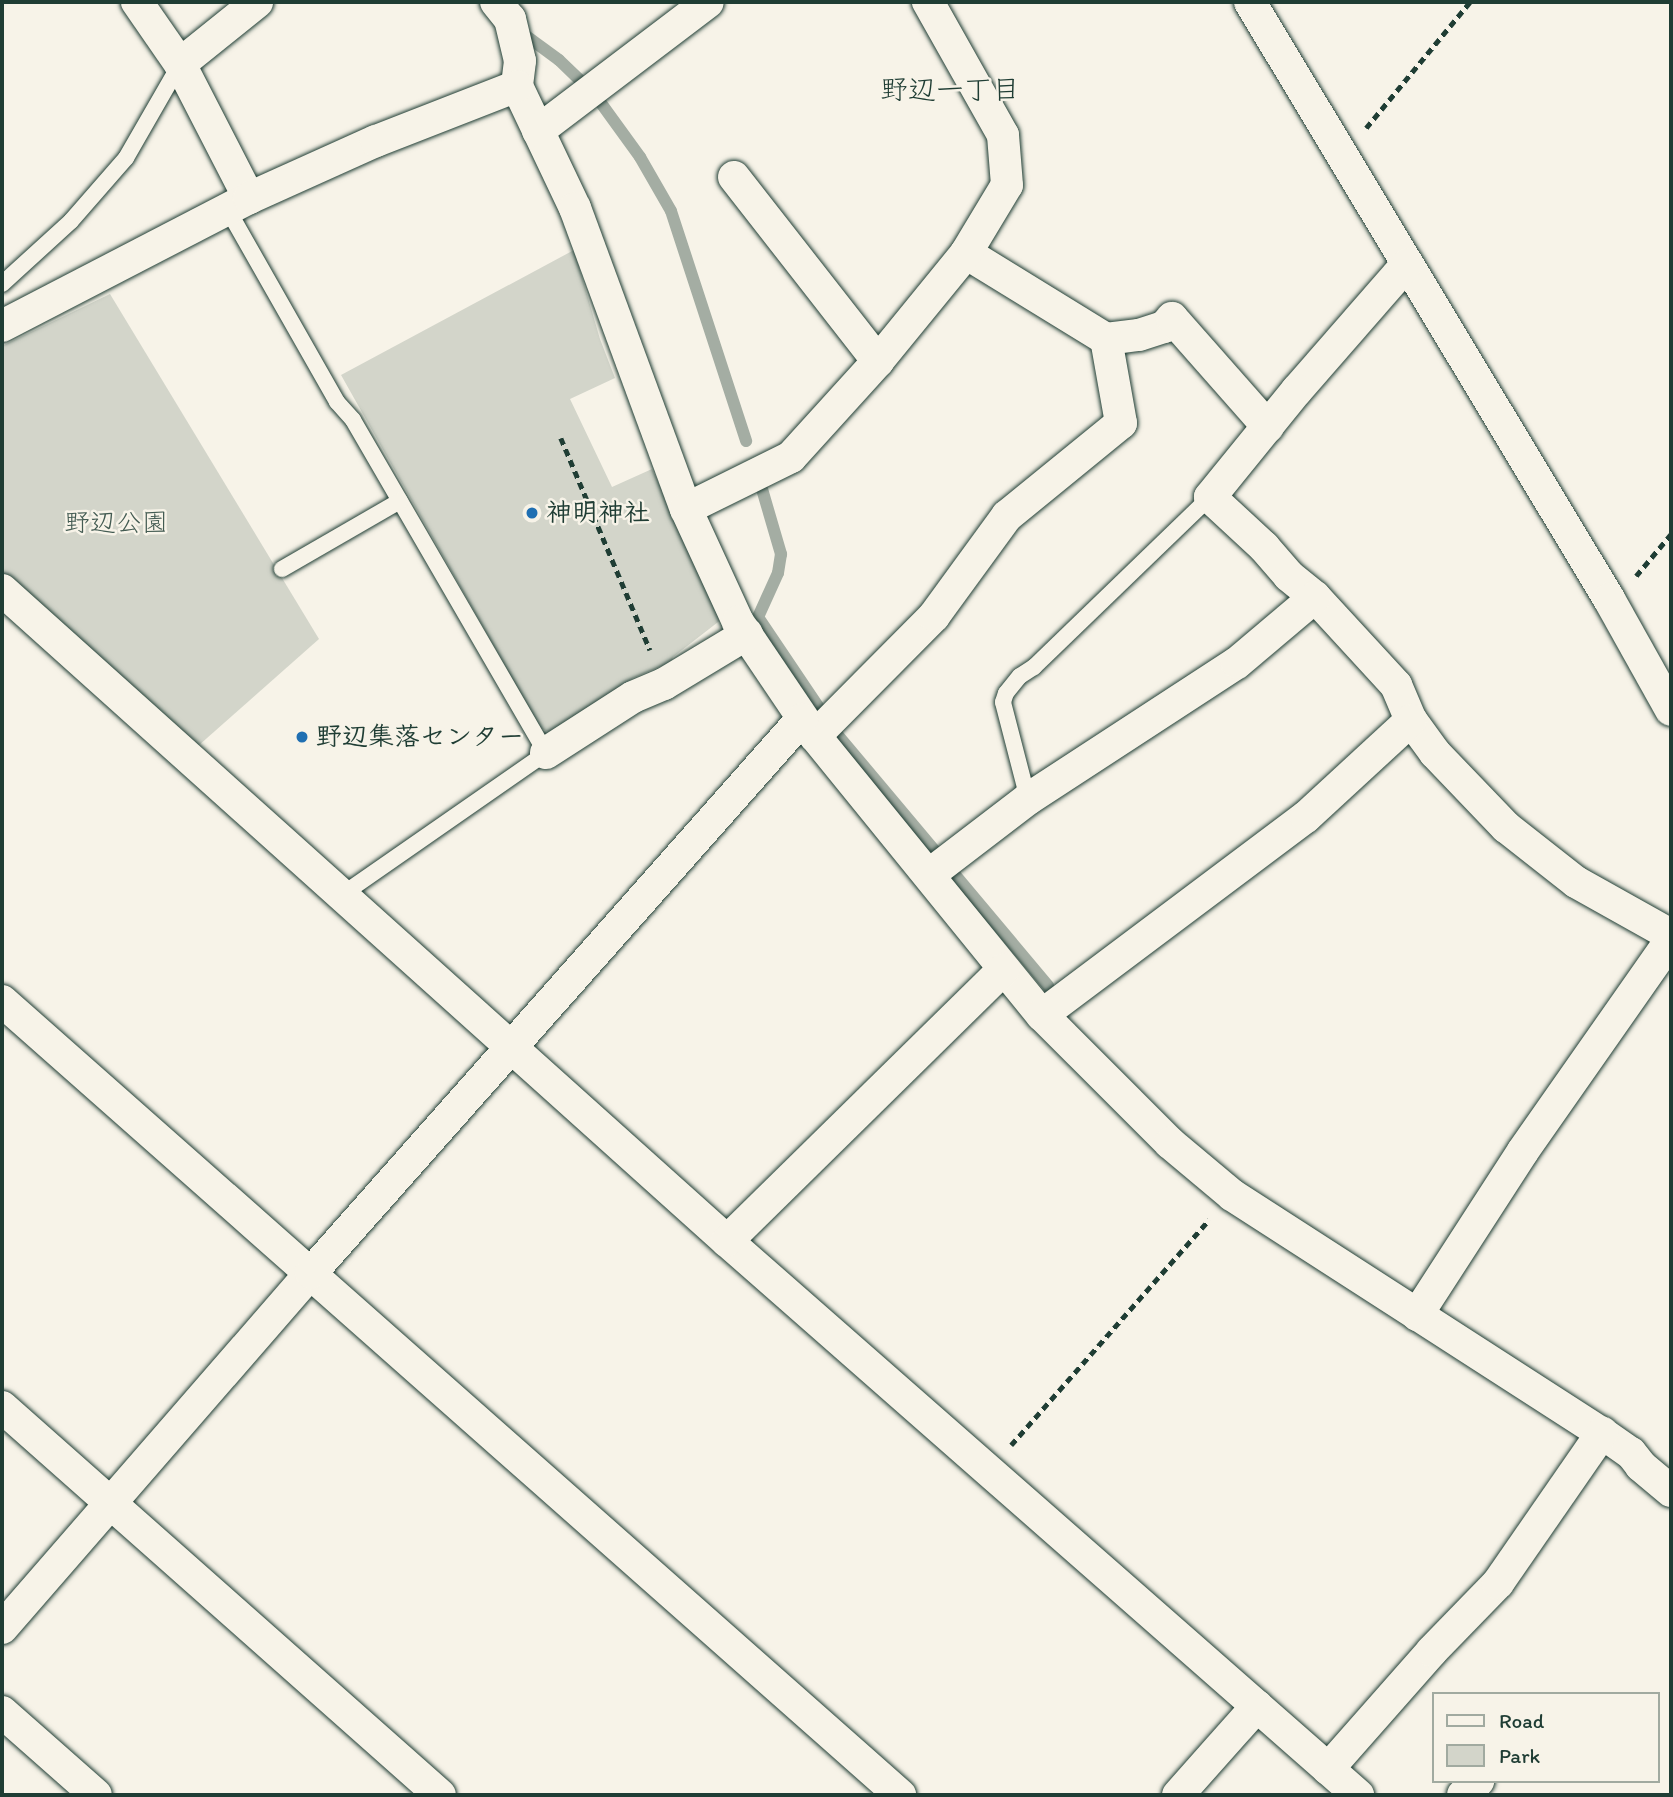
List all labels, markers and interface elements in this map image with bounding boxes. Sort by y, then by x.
district label: 野辺一丁目 [880,72,1020,106]
place label: 神明神社 [546,497,650,529]
marker: 神明神社 [524,505,540,521]
park label: 野辺公園 [64,507,168,539]
place label: 野辺集落センター [316,721,524,753]
marker: 野辺集落センター [294,729,310,745]
legend [1432,1692,1659,1783]
text: Road [1499,1708,1544,1733]
text: Park [1499,1743,1540,1768]

